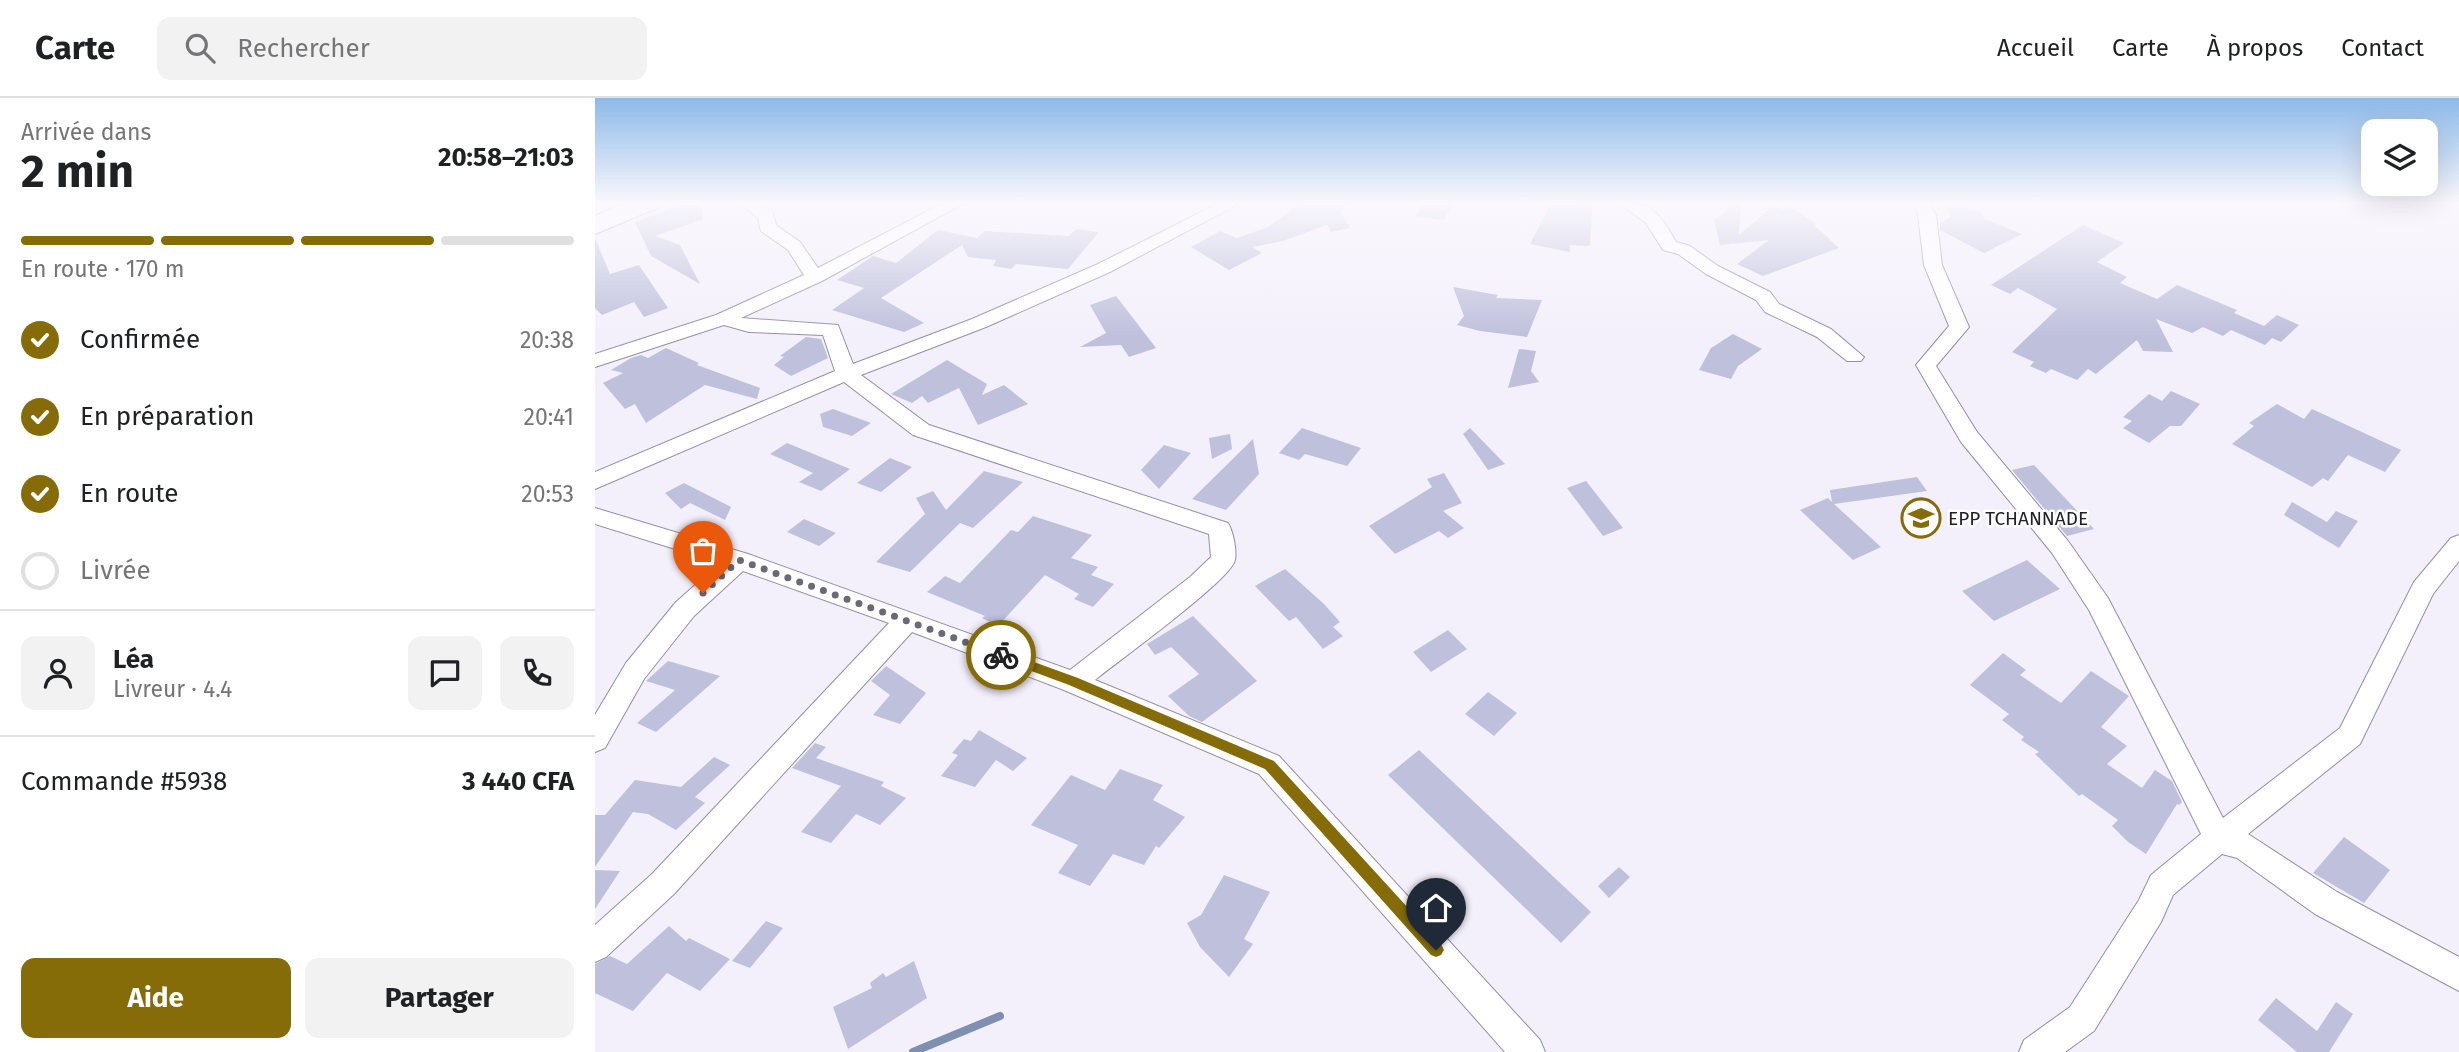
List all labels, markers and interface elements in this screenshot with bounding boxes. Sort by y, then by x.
search box [157,17,647,80]
text: Carte [35,28,115,68]
icon: search [181,29,219,67]
text: Rechercher [237,33,370,64]
text: Accueil [1997,34,2074,62]
text: Carte [2112,34,2169,62]
text: À propos [2207,34,2303,62]
text: Contact [2341,34,2424,62]
text: Arrivée dans [21,118,151,146]
map controls [2361,119,2438,196]
button: layers [2361,119,2438,196]
text: 20:58–21:03 [438,142,574,173]
text: 2 min [21,144,134,199]
text: En route · 170 m [21,255,184,283]
icon: check [21,321,59,359]
text: Confirmée [80,324,200,355]
text: 20:38 [520,326,574,354]
icon: check [21,398,59,436]
text: En préparation [80,401,254,432]
text: 20:41 [524,403,574,431]
icon: check [21,475,59,513]
text: En route [80,478,179,509]
text: 20:53 [521,480,574,508]
school or university icon: EPP TCHANNADE [1900,497,1942,539]
place label: EPP TCHANNADE [1948,507,2088,530]
pin [673,521,733,593]
icon: bag [684,532,722,570]
text: Livrée [80,555,151,586]
courier [966,620,1036,690]
button: person [21,636,95,710]
button: chat [408,636,482,710]
button: phone [500,636,574,710]
icon: bike [982,636,1020,674]
text: Léa [113,644,154,675]
text: Livreur · 4.4 [113,675,232,703]
text: Commande #5938 [21,766,227,797]
text: 3 440 CFA [462,766,574,797]
pin [1406,878,1466,950]
icon: home [1417,889,1455,927]
button: Aide [21,958,291,1038]
button: Partager [305,958,574,1038]

